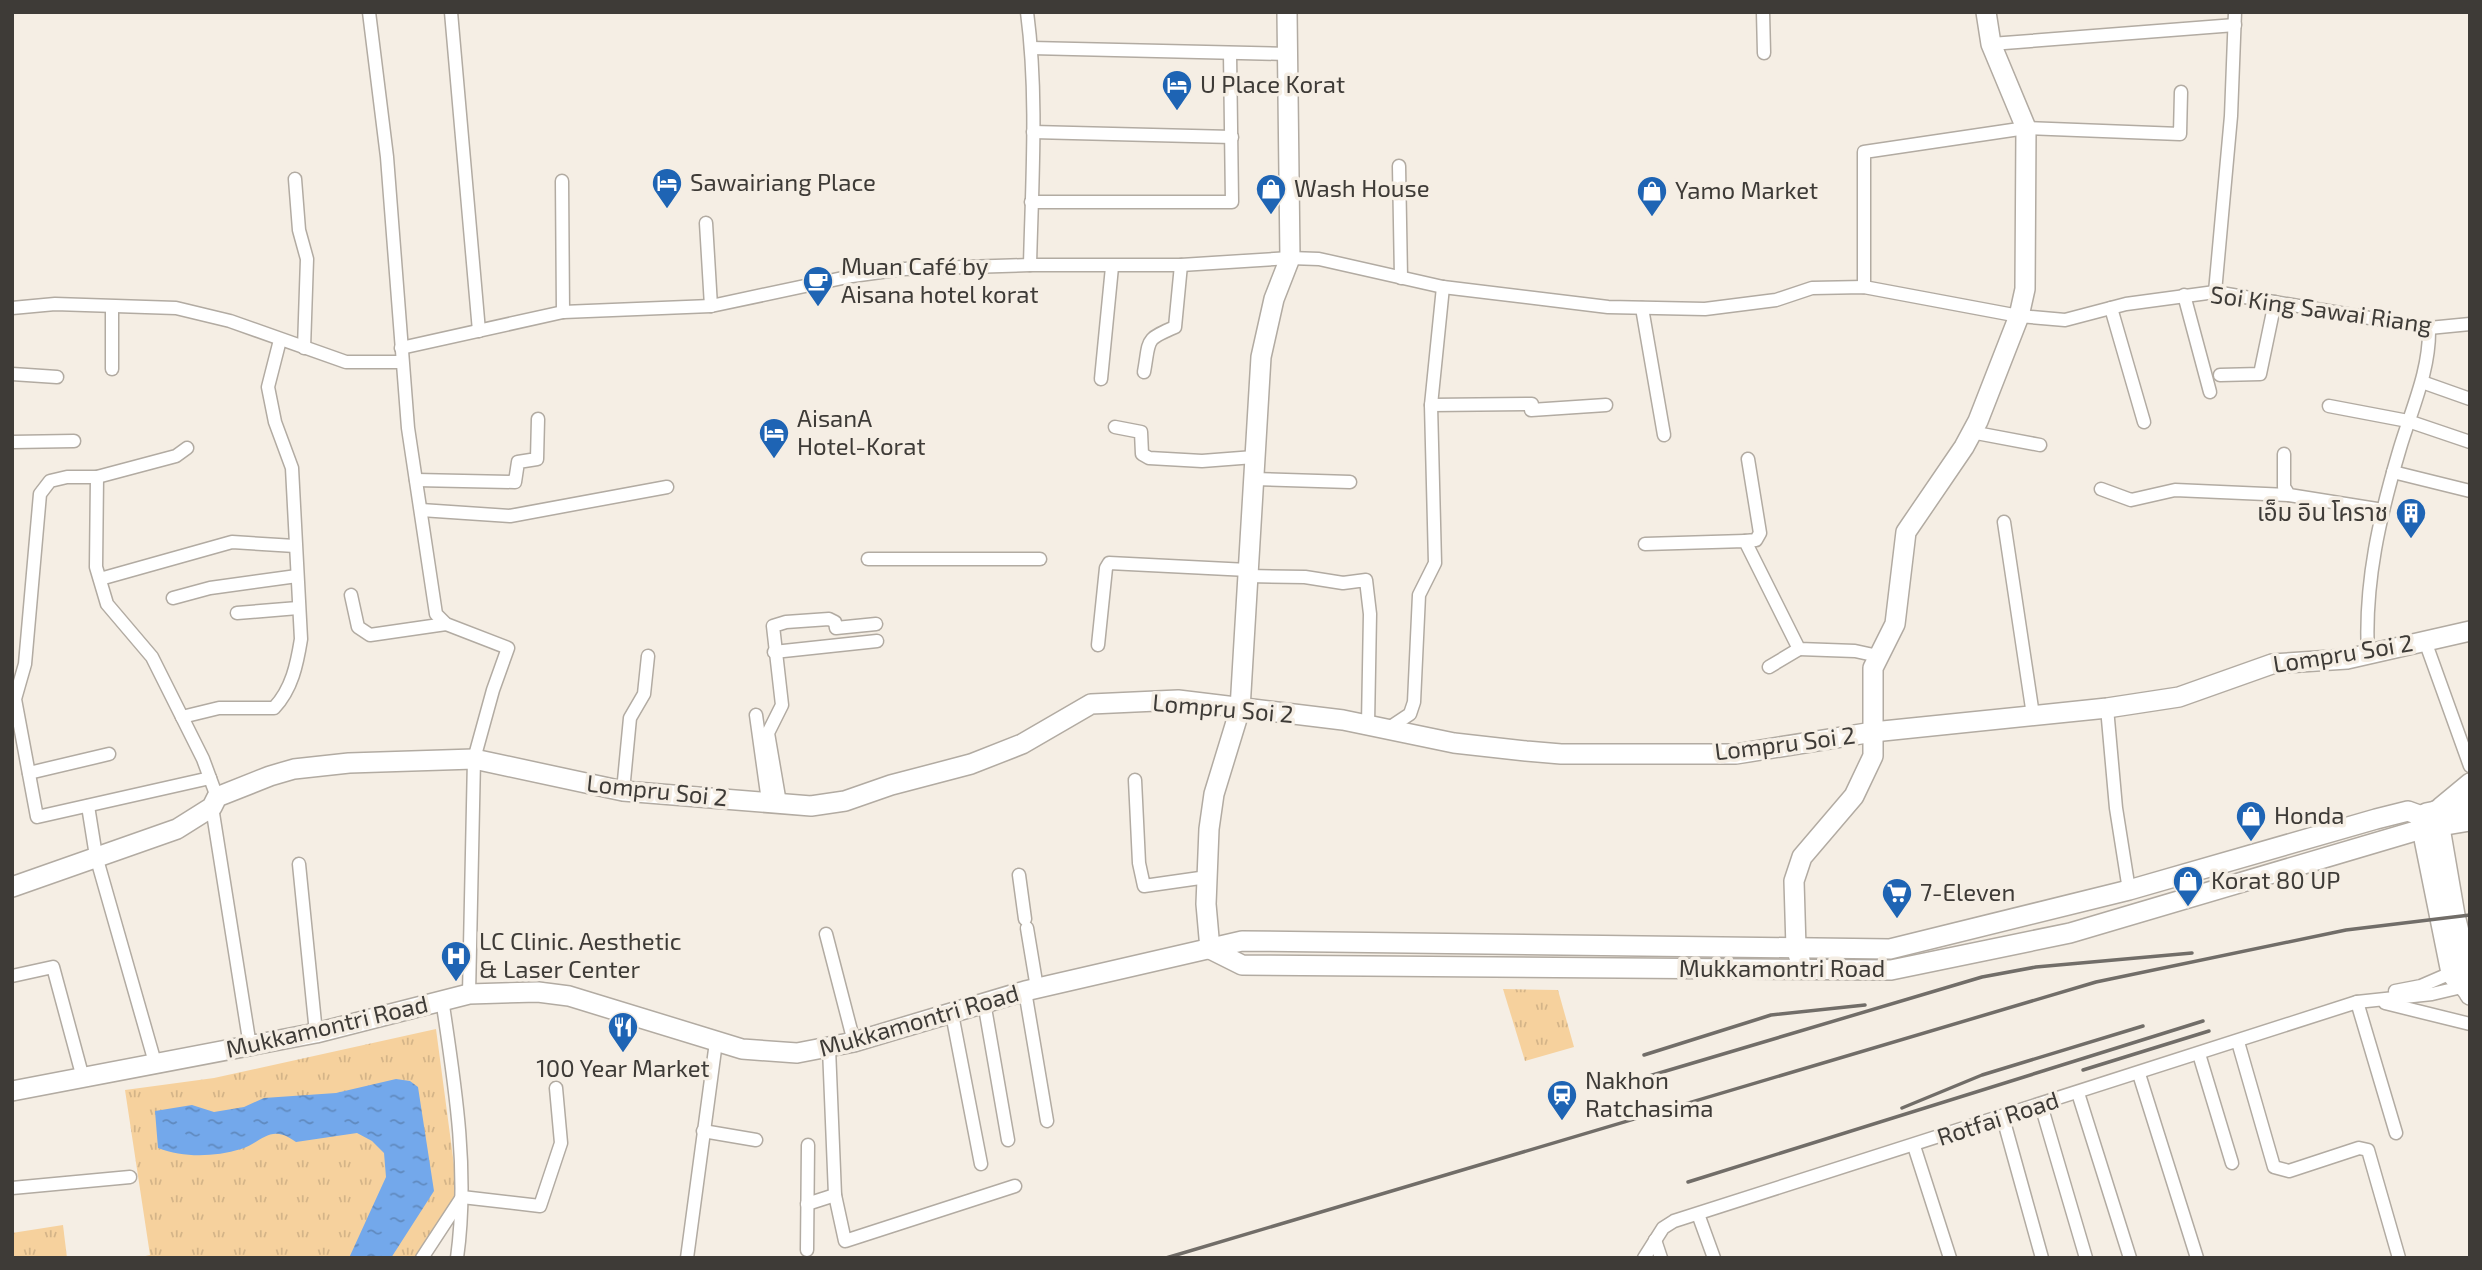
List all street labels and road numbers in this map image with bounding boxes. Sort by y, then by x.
street label: Soi King Sawai Riang [2209,279,2434,338]
street label: Lompru Soi 2 [2271,627,2415,678]
street label: Lompru Soi 2 [1151,687,1295,728]
street label: Lompru Soi 2 [1713,720,1857,766]
street label: Lompru Soi 2 [585,768,729,811]
street label: Mukkamontri Road [1679,953,1885,982]
street label: Mukkamontri Road [815,977,1022,1062]
street label: Mukkamontri Road [223,988,430,1063]
street label: Rotfai Road [1933,1084,2062,1151]

